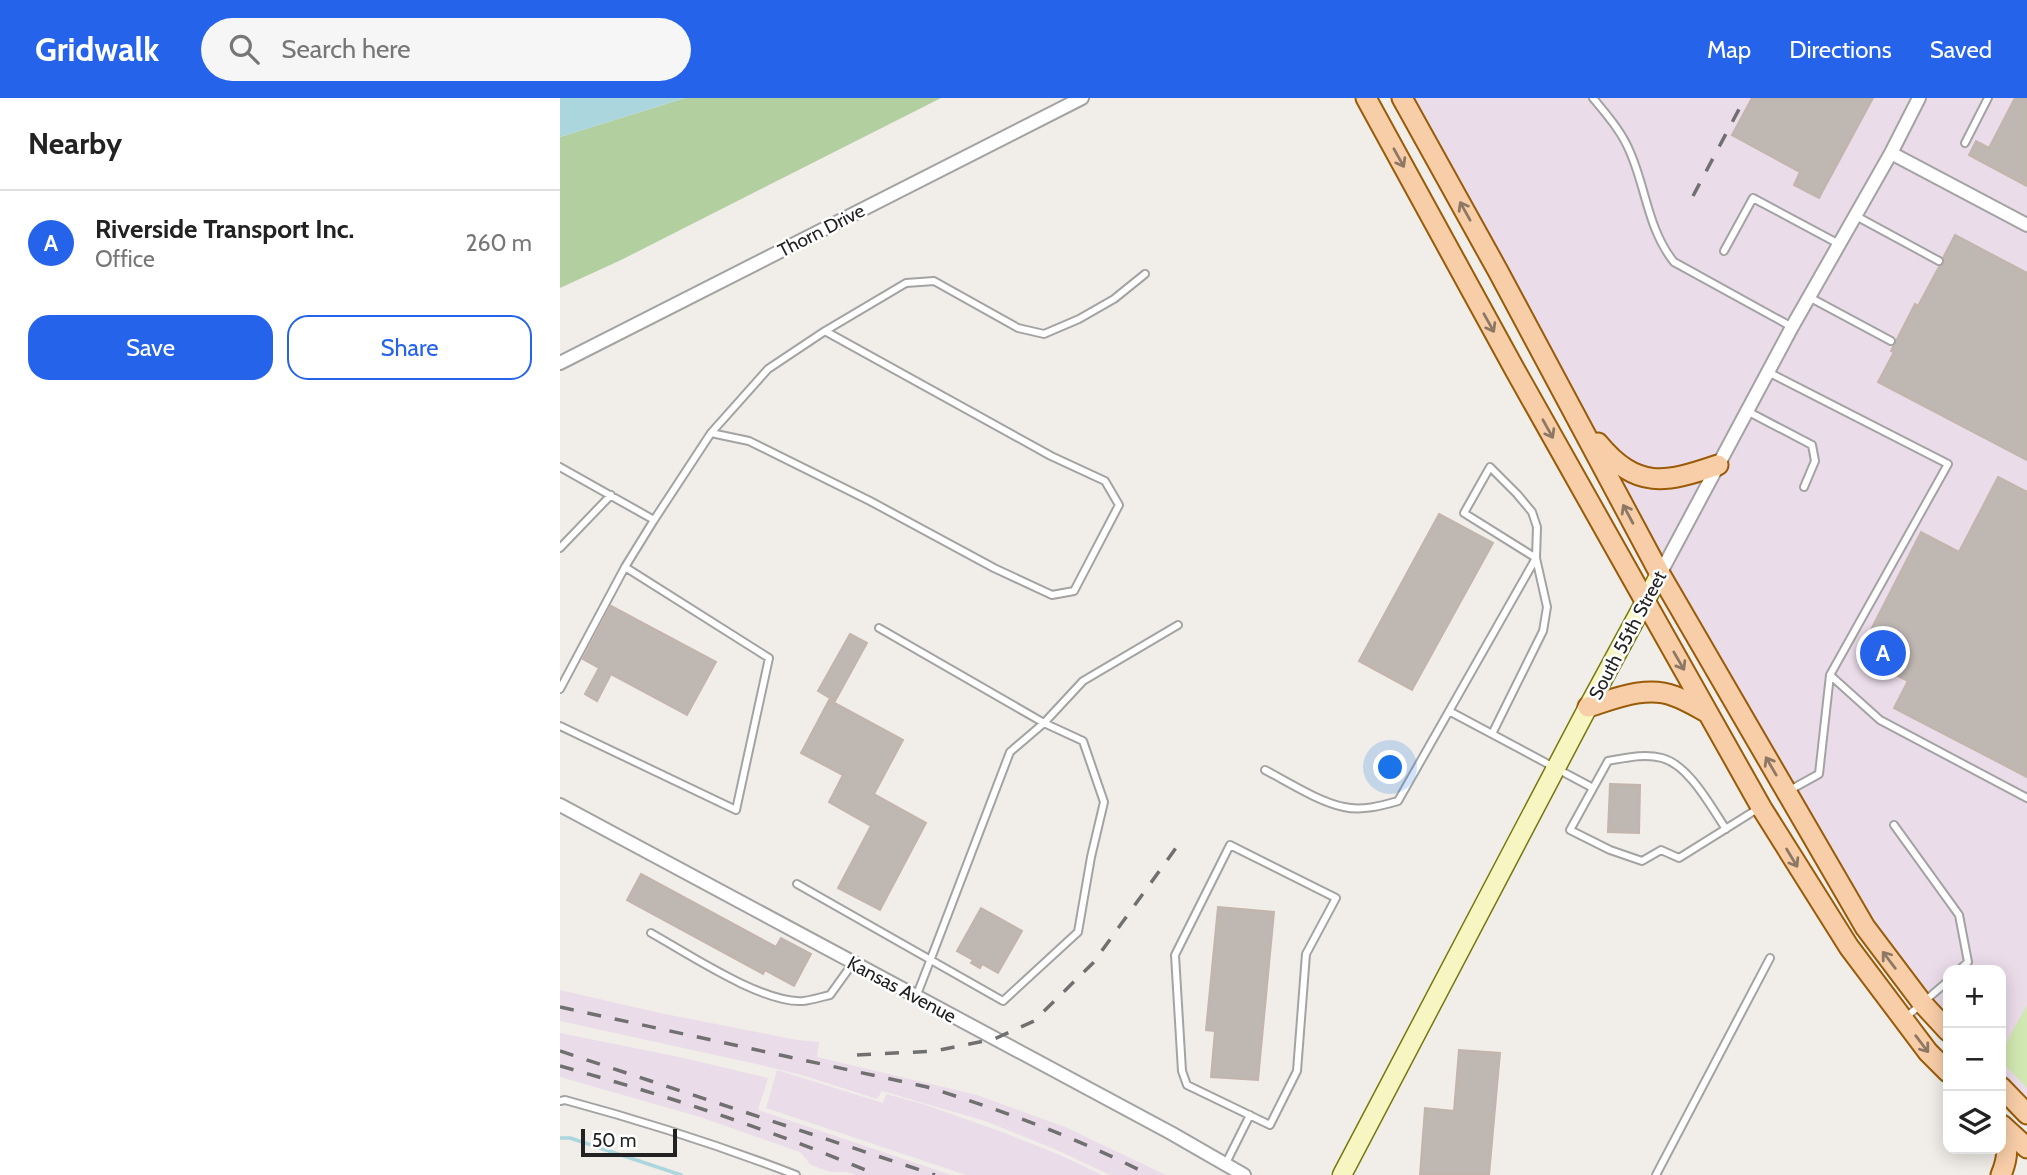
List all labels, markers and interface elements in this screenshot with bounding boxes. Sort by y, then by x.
search box [201,18,691,81]
text: Gridwalk [35,29,159,69]
icon: search [225,30,263,68]
text: Search here [281,33,410,65]
text: Map [1707,35,1751,64]
text: Directions [1789,35,1892,64]
text: Saved [1930,35,1992,64]
text: Nearby [28,125,122,162]
one-way arrow [1393,147,1406,168]
street label: Thorn Drive [774,199,869,262]
one-way arrow [1458,201,1471,222]
text: Riverside Transport Inc. [95,213,354,245]
text: A [44,229,58,257]
text: 260 m [465,229,532,257]
text: Office [95,245,155,273]
one-way arrow [1483,312,1497,332]
button: Save [28,315,273,380]
button: Share [287,315,532,380]
one-way arrow [1541,419,1555,439]
one-way arrow [1620,504,1634,524]
street label: South 55th Street [1584,566,1671,704]
pin: A [1860,627,1906,679]
one-way arrow [1672,650,1686,670]
your location [1373,750,1407,784]
one-way arrow [1764,756,1778,776]
one-way arrow [1785,848,1799,868]
street label: Kansas Avenue [843,951,960,1028]
one-way arrow [1882,951,1897,970]
map controls [1943,965,2006,1154]
button: + [1943,965,2006,1028]
button: − [1943,1028,2006,1091]
one-way arrow [1915,1034,1930,1053]
button: layers [1943,1091,2006,1154]
scale bar [581,1126,677,1158]
text: 50 m [592,1129,636,1152]

